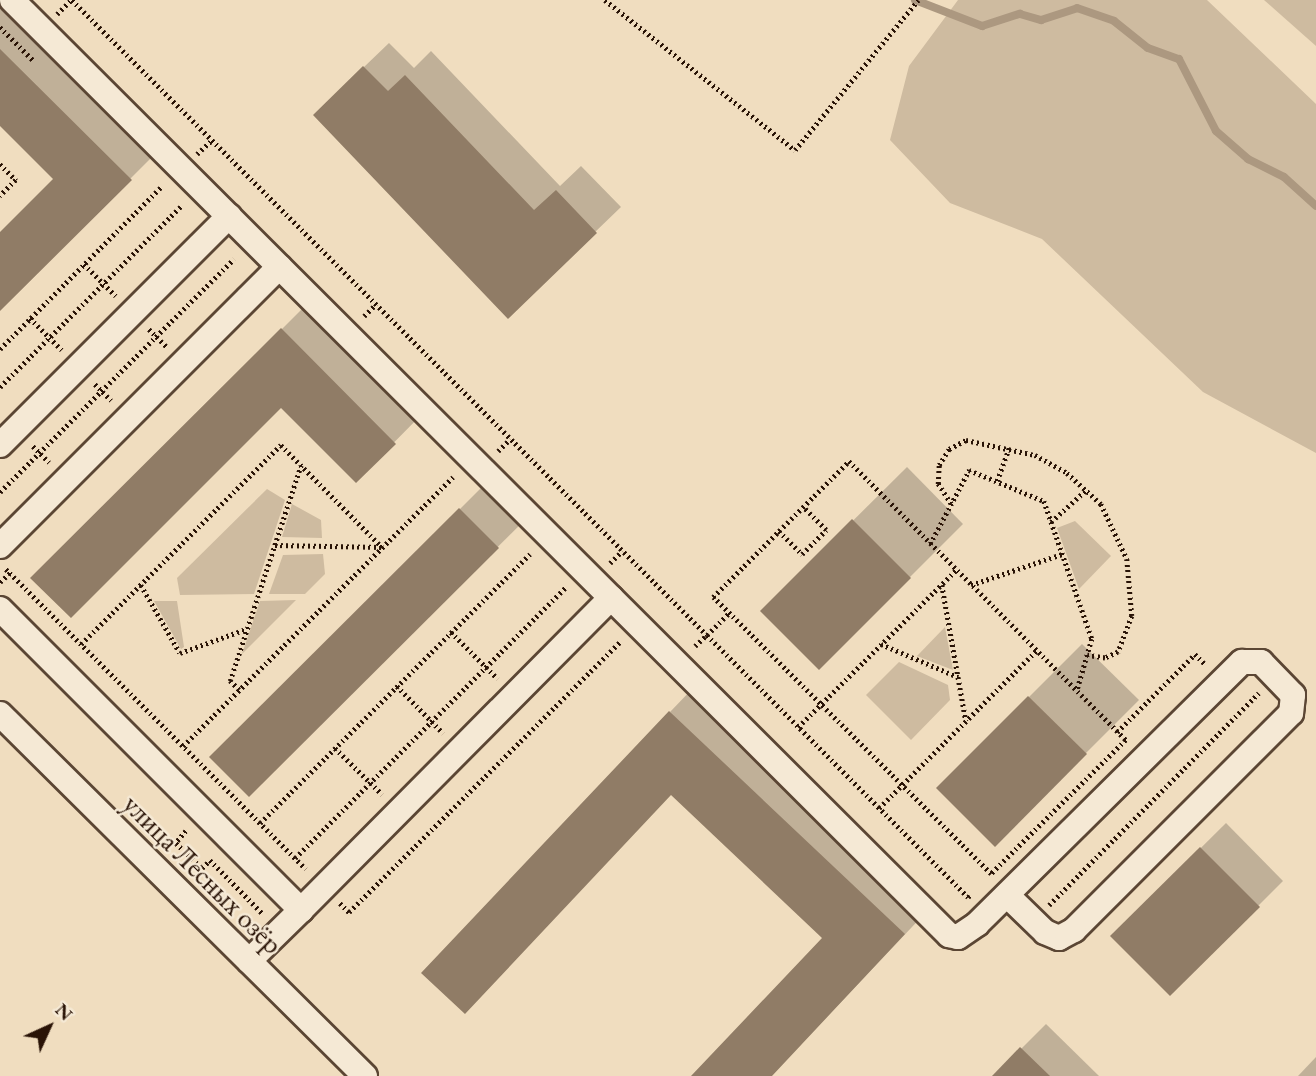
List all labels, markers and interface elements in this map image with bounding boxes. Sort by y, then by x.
street label: улица Лесных озёр [116,787,290,961]
north arrow [14,992,84,1062]
text: N [50,998,78,1026]

